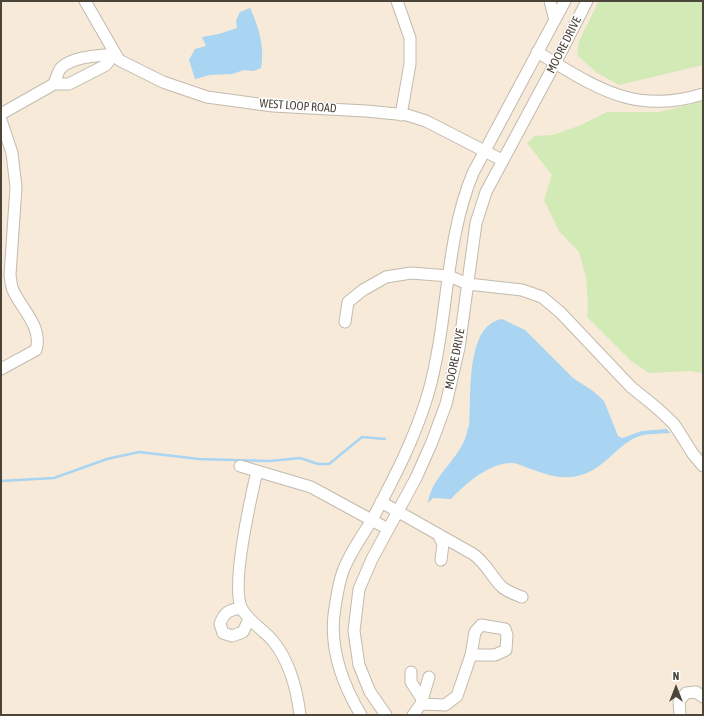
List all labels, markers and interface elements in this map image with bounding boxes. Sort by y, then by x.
street label: MOORE DRIVE [544,14,584,76]
street label: WEST LOOP ROAD [259,96,337,116]
street label: MOORE DRIVE [442,327,468,391]
north arrow [656,668,696,708]
text: N [673,670,679,682]

